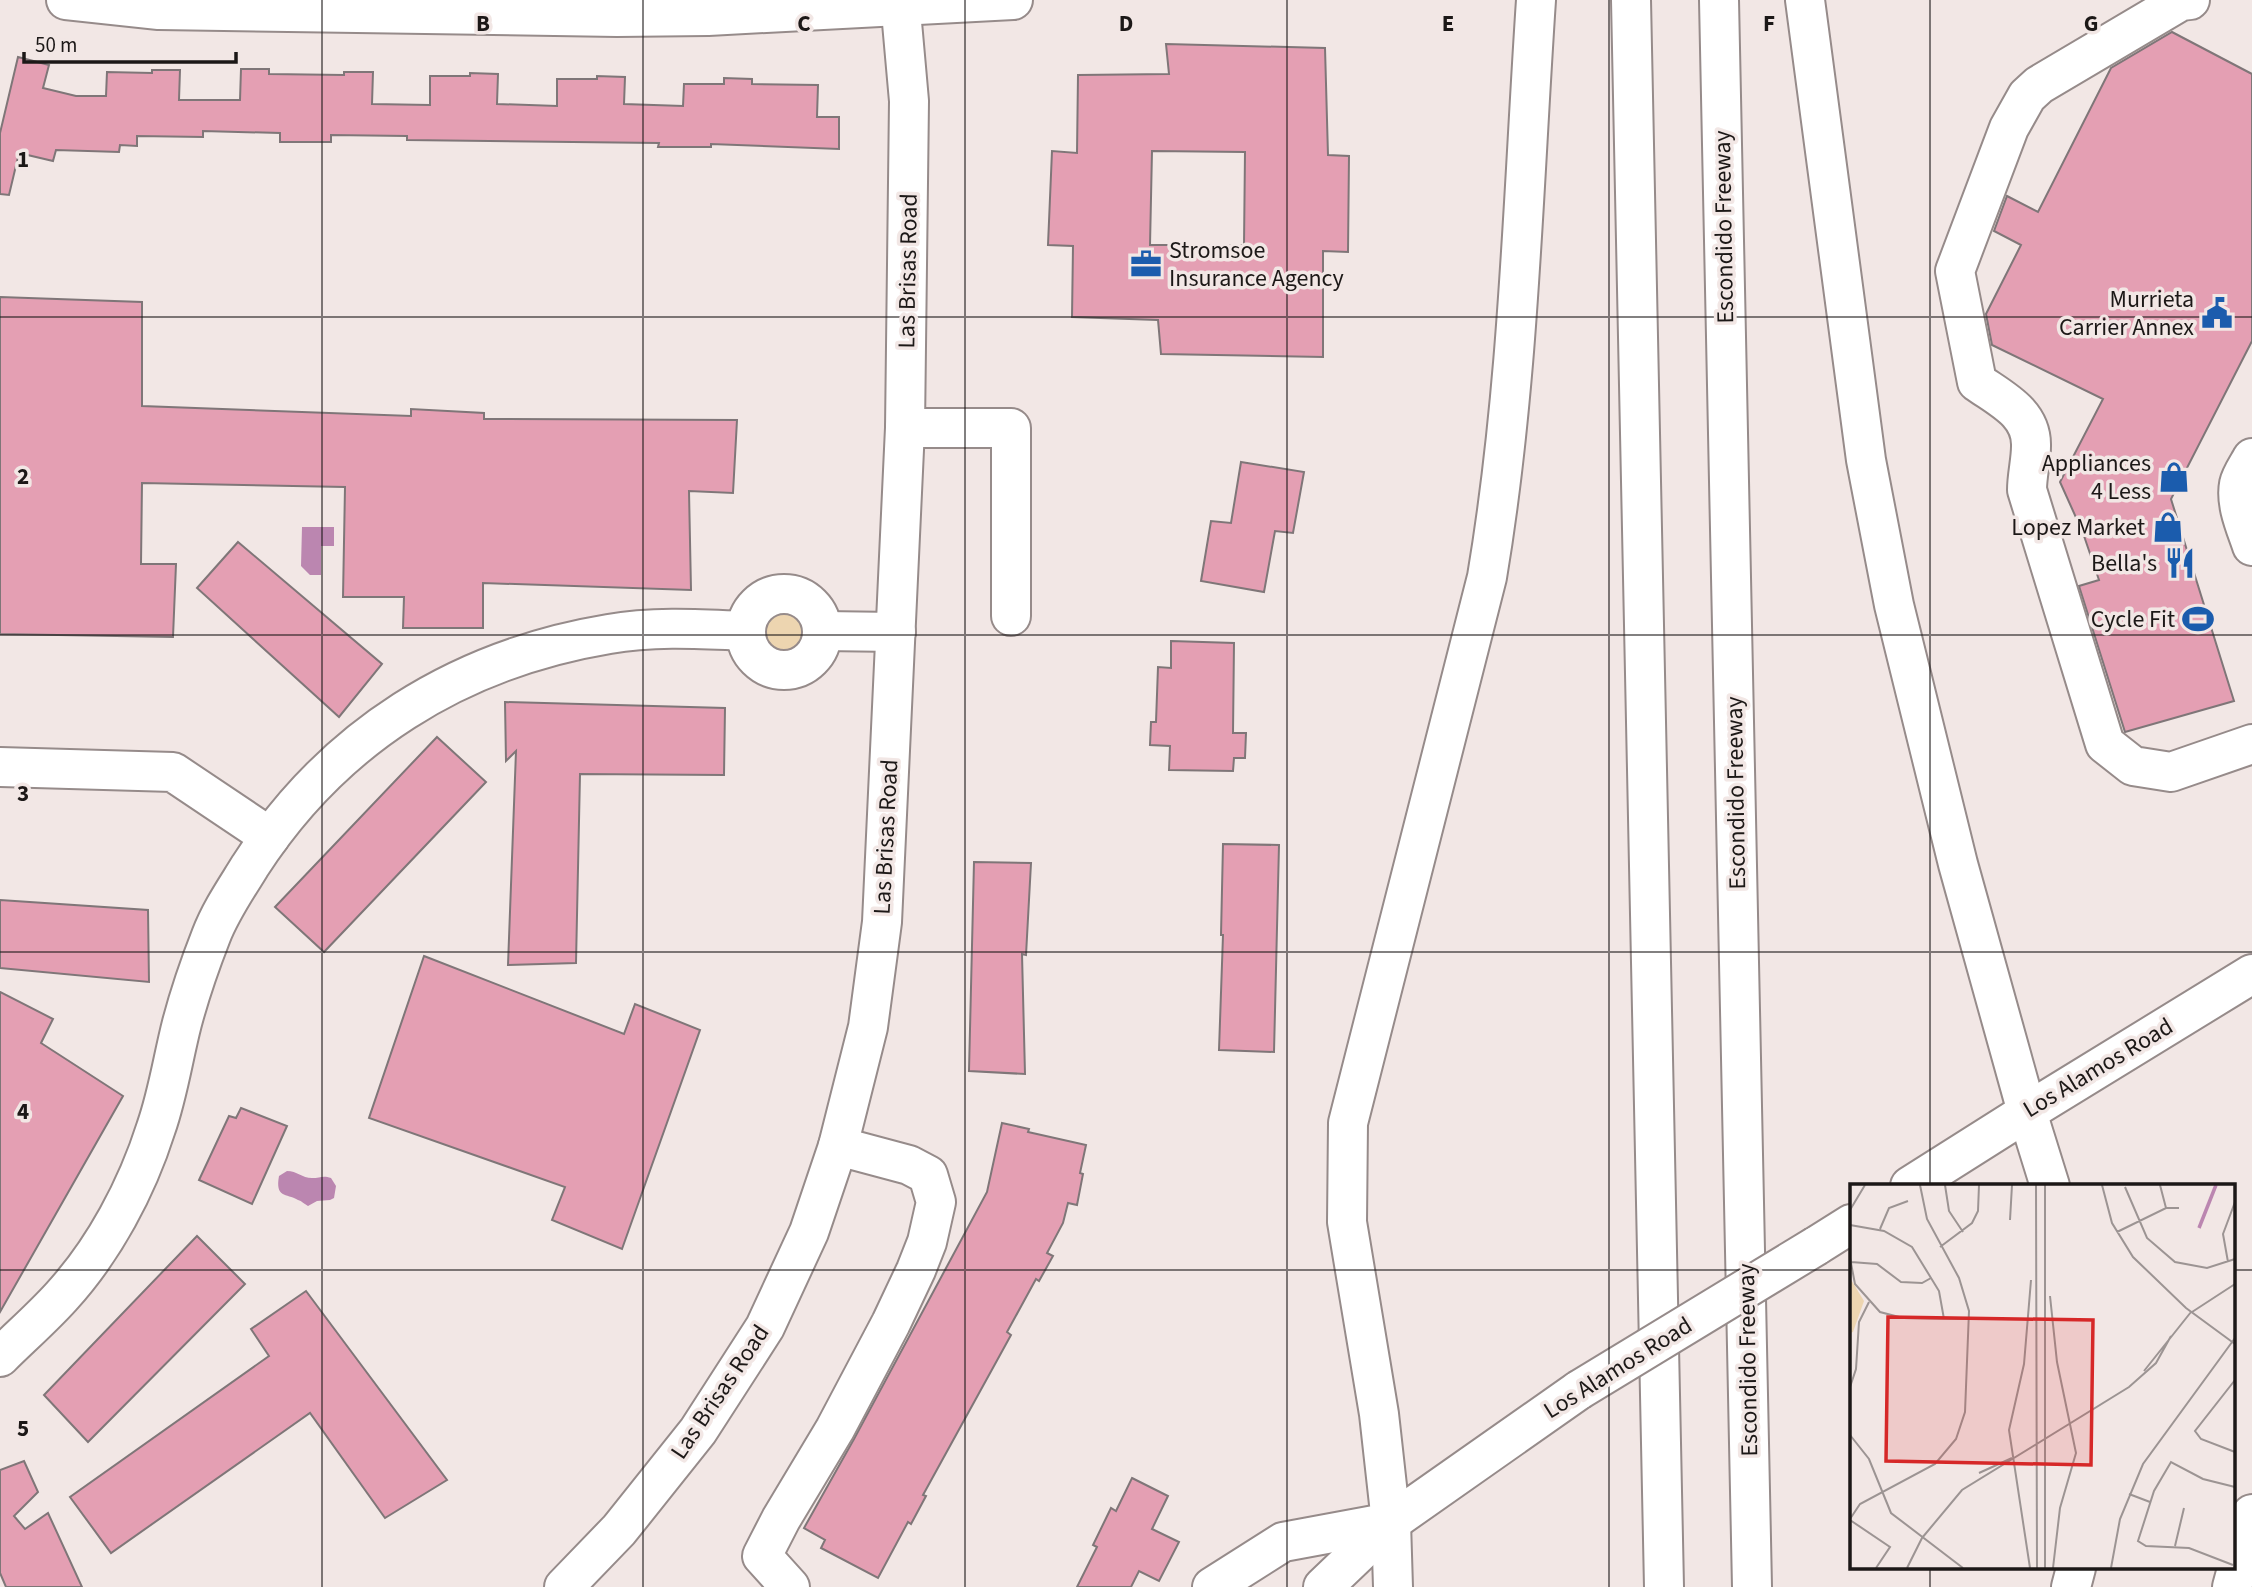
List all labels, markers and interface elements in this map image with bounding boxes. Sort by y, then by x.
text: B [476,7,490,40]
text: C [797,7,811,40]
text: D [1119,7,1133,40]
text: E [1442,7,1454,40]
text: F [1763,7,1775,40]
text: G [2084,7,2098,40]
scale bar [24,21,236,65]
text: 50 m [35,30,77,60]
street label: Escondido Freeway [1705,130,1743,324]
text: 1 [17,143,29,176]
street label: Las Brisas Road [889,193,927,349]
place label: Stromsoe Insurance Agency [1169,233,1344,296]
office icon: Stromsoe Insurance Agency [1129,247,1163,281]
place label: Murrieta Carrier Annex [2059,282,2194,345]
public building icon: Murrieta Carrier Annex [2200,296,2234,330]
place label: Appliances 4 Less [2042,446,2151,509]
text: 2 [17,460,29,493]
shop icon: Appliances 4 Less [2157,460,2191,494]
place label: Lopez Market [2011,510,2145,545]
shop icon: Lopez Market [2151,510,2185,544]
place label: Bella's [2091,546,2157,581]
restaurant icon: Bella's [2163,546,2197,580]
place label: Cycle Fit [2091,602,2175,637]
sports icon: Cycle Fit [2181,602,2215,636]
street label: Escondido Freeway [1717,696,1755,890]
street label: Las Brisas Road [864,758,908,916]
text: 3 [17,777,29,810]
street label: Los Alamos Road [2016,1009,2180,1127]
text: 4 [17,1095,29,1128]
inset map [1850,1184,2234,1570]
street label: Escondido Freeway [1729,1263,1767,1457]
street label: Los Alamos Road [1537,1308,1699,1428]
street label: Las Brisas Road [662,1318,778,1466]
text: 5 [17,1412,29,1445]

